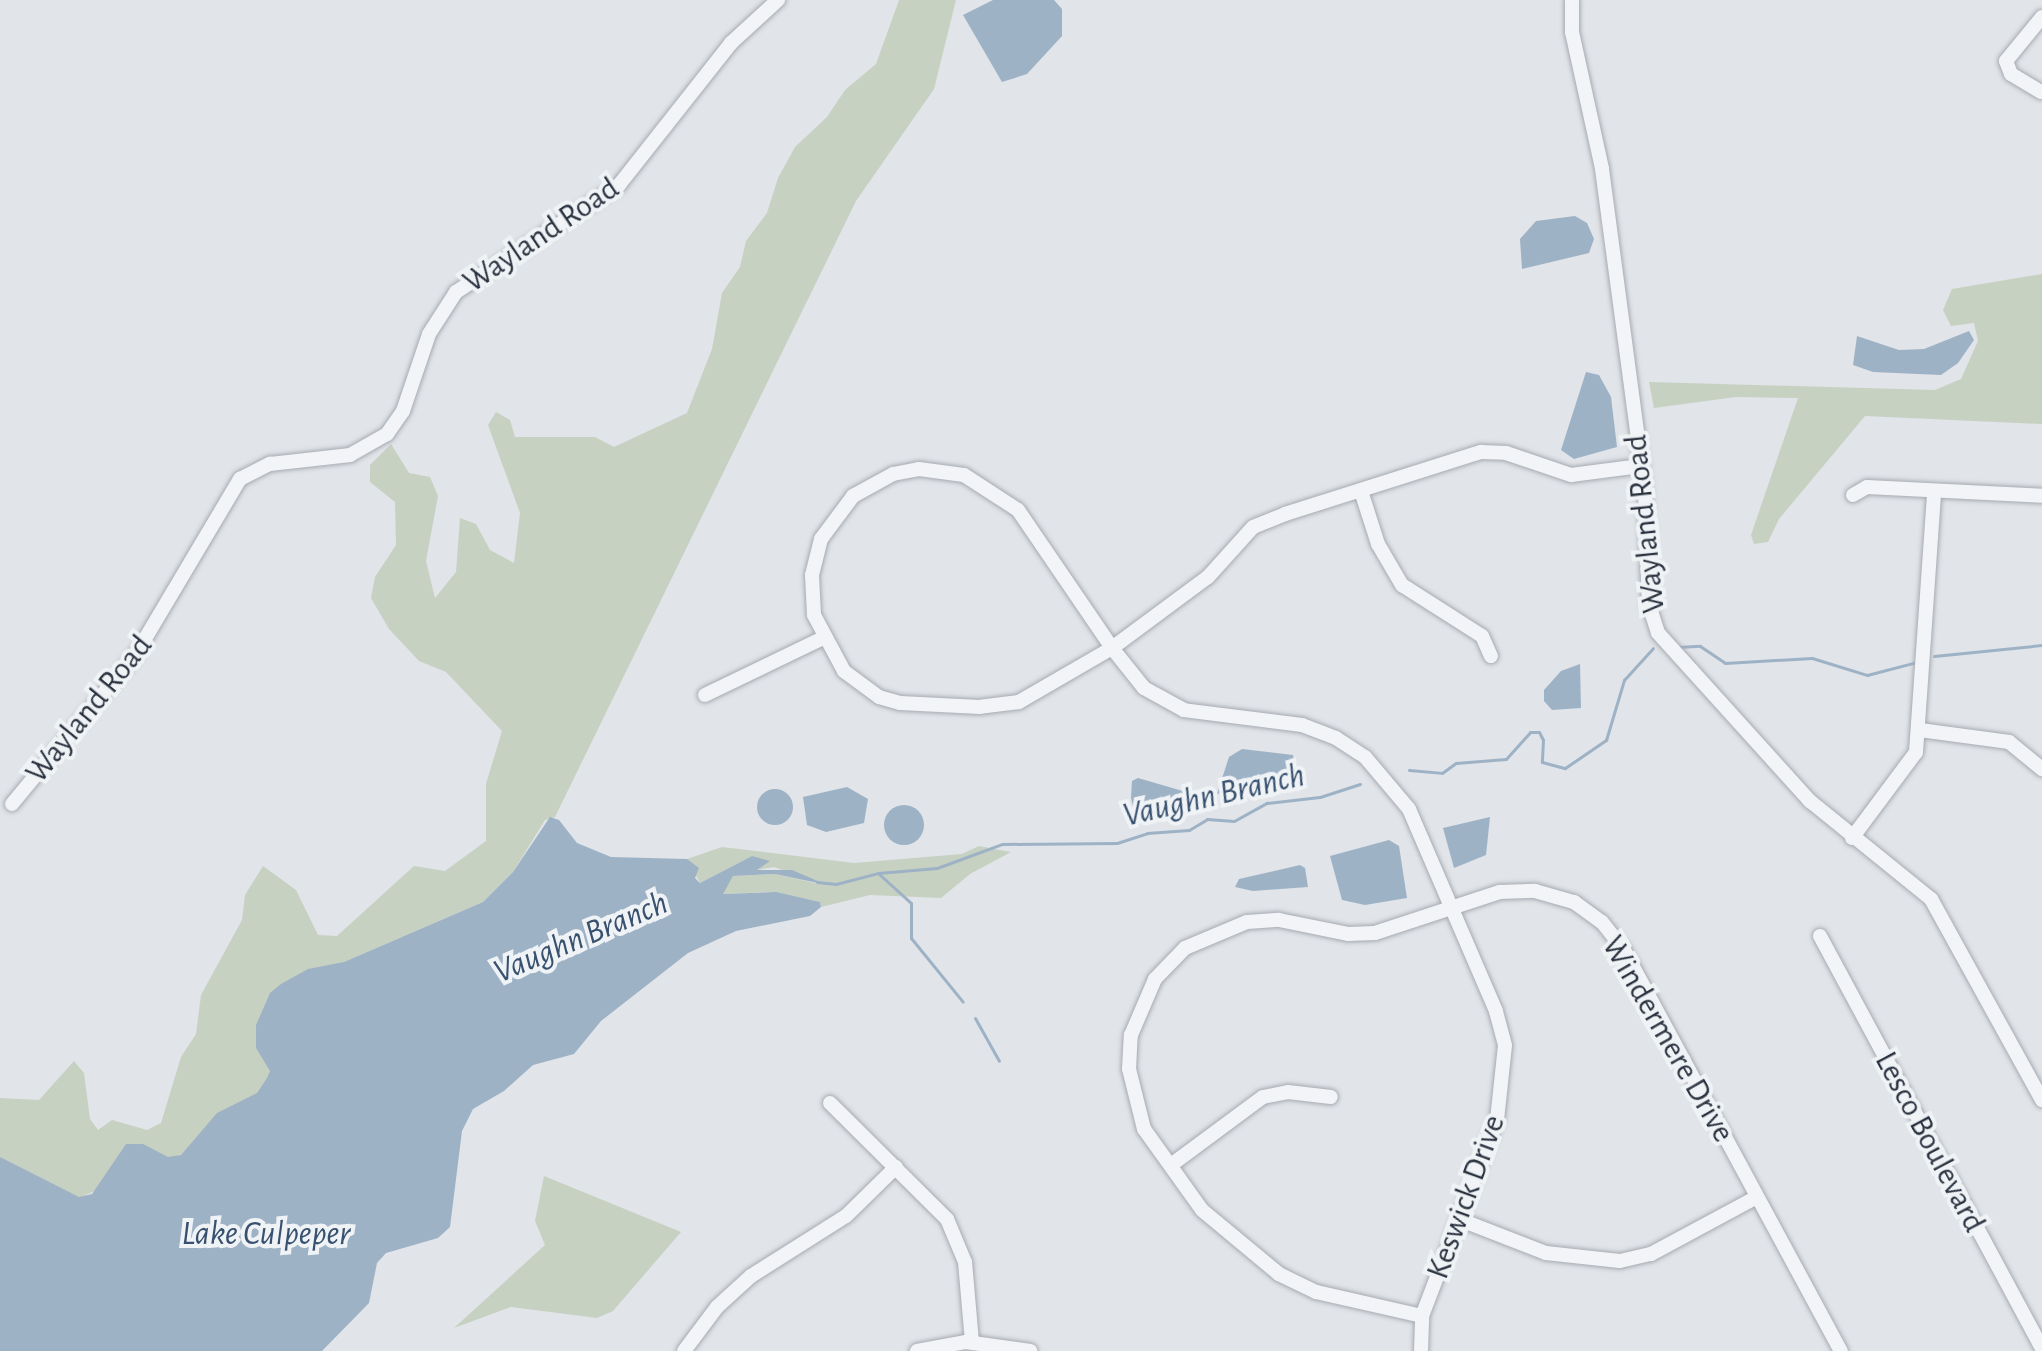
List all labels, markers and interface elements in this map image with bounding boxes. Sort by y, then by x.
street label: Wayland Road [456,169,626,301]
street label: Wayland Road [1617,433,1673,615]
street label: Wayland Road [18,627,160,791]
water label: Vaughn Branch [1119,755,1309,837]
water label: Vaughn Branch [488,883,674,993]
street label: Windermere Drive [1593,929,1743,1149]
street label: Lesco Boulevard [1866,1045,1994,1239]
street label: Keswick Drive [1419,1110,1513,1284]
water label: Lake Culpeper [182,1215,350,1255]

